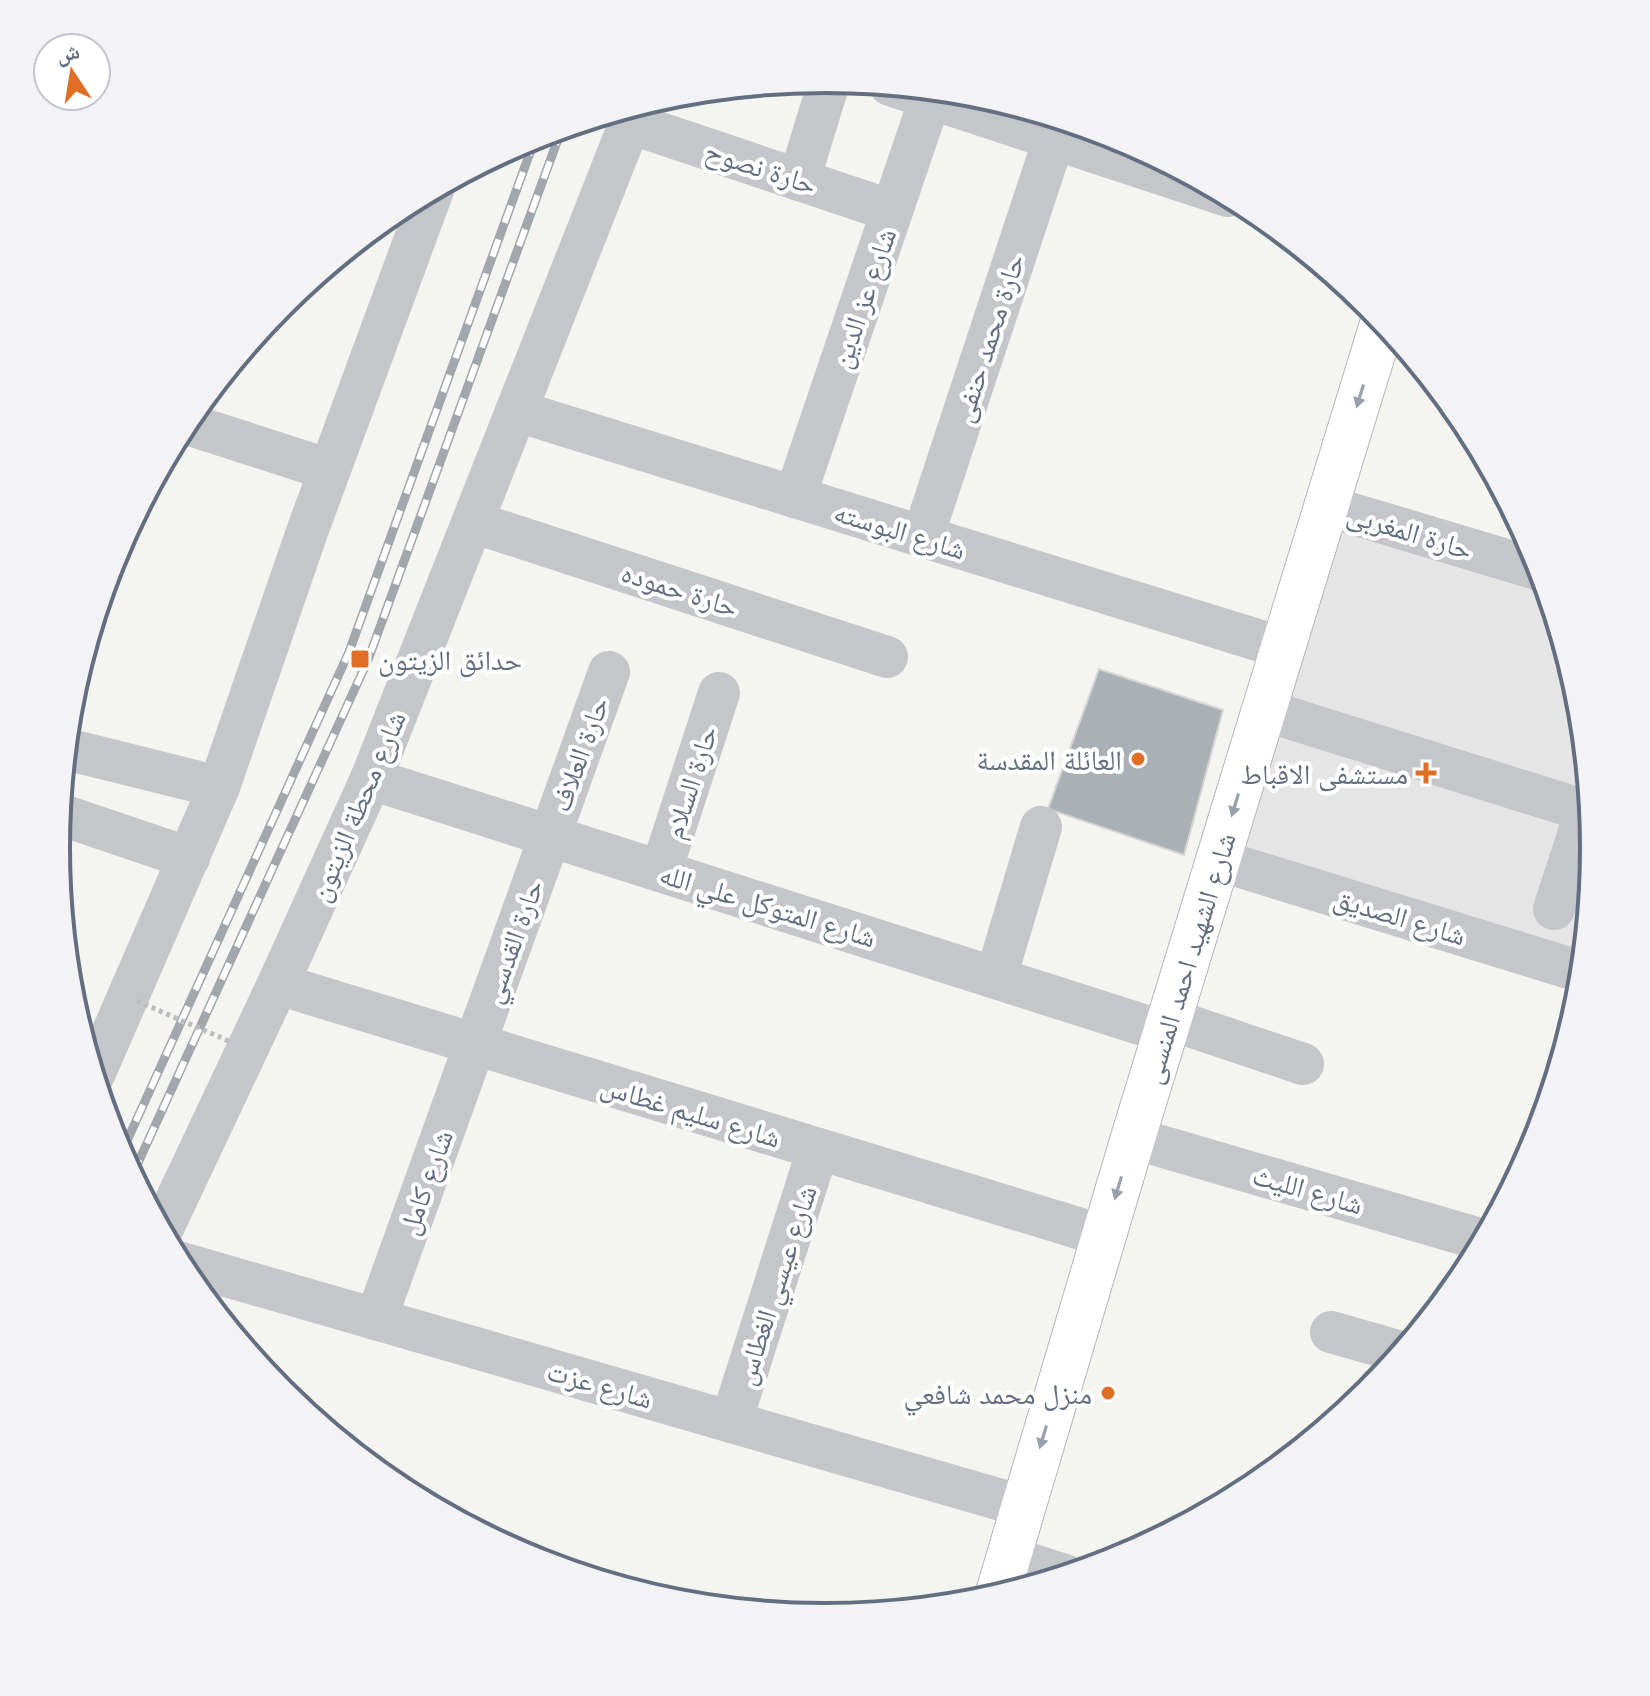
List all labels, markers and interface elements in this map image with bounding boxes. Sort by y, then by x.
north arrow [32,32,112,112]
text: ش [54,36,82,69]
street label: حارة نصوح [701,133,821,202]
street label: شارع عز الدين [823,223,904,373]
street label: حارة محمد حنفى [944,250,1033,427]
one-way arrow [1353,384,1366,408]
street label: شارع البوسته [830,493,970,568]
street label: حارة المغربى [1343,495,1477,568]
street label: حارة حموده [617,554,743,624]
place label: حدائق الزيتون [378,642,522,678]
marker: حدائق الزيتون [349,648,371,670]
street label: حارة العلاف [542,692,616,816]
street label: شارع محطة الزيتون [301,706,414,907]
street label: حارة السلام [655,721,727,844]
place label: العائلة المقدسة [977,742,1122,777]
marker: العائلة المقدسة [1129,750,1147,768]
place label: مستشفى الاقباط [1241,756,1408,792]
marker: مستشفى الاقباط [1415,762,1437,784]
one-way arrow [1228,793,1241,817]
street label: شارع الشهيد احمد المنسى [1133,828,1244,1088]
street label: شارع المتوكل علي الله [654,856,880,960]
street label: حارة القدسي [473,874,556,1010]
street label: شارع الصديق [1330,879,1470,954]
street label: شارع سليم غطاس [596,1067,785,1157]
street label: شارع كامل [390,1125,461,1239]
street label: شارع الليث [1248,1157,1367,1222]
one-way arrow [1111,1176,1124,1200]
street label: شارع عيسي الغطاس [726,1181,830,1391]
street label: شارع عزت [543,1352,657,1417]
place label: منزل محمد شافعي [903,1376,1092,1417]
marker: منزل محمد شافعي [1099,1384,1117,1402]
one-way arrow [1036,1425,1049,1449]

